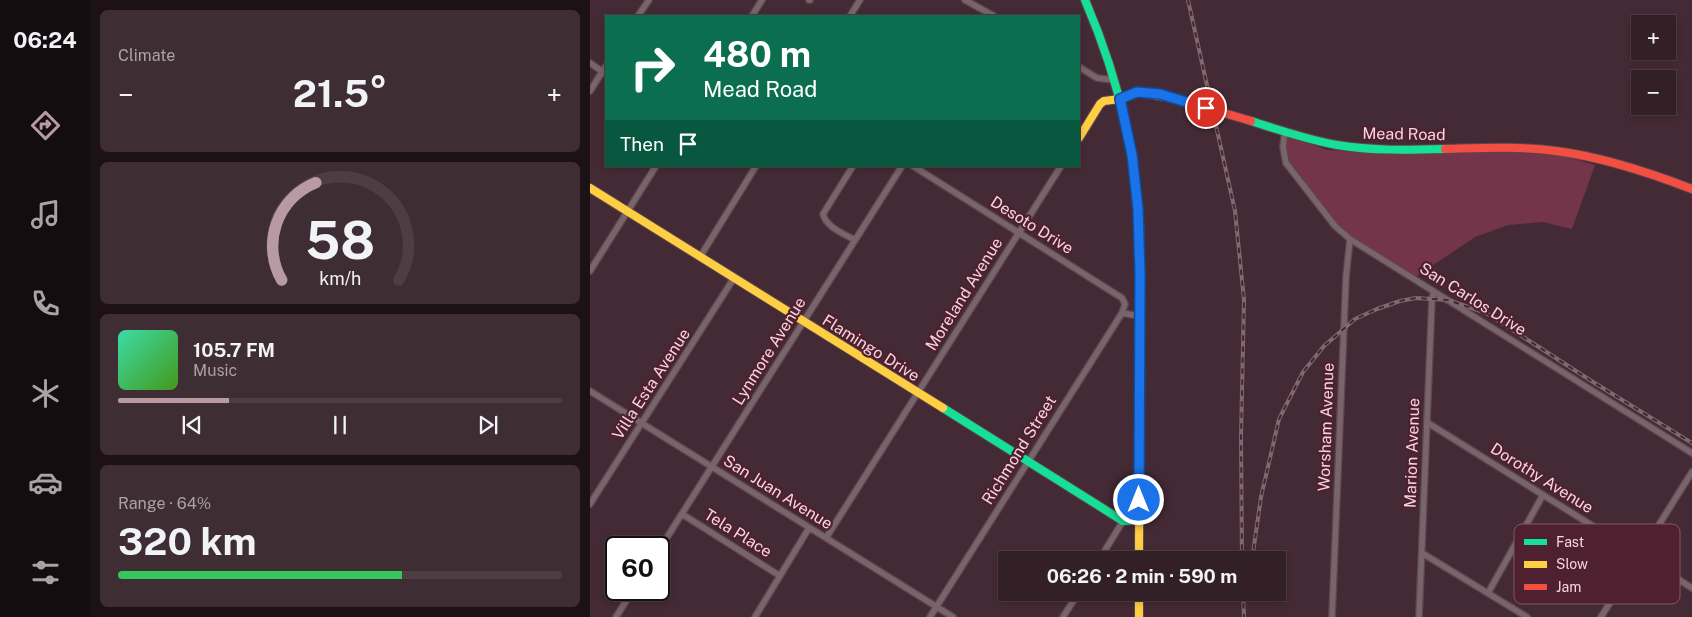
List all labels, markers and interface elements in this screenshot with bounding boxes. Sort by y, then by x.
map controls [1631,15,1676,115]
button: + [1631,15,1676,60]
text: 06:24 [13,27,77,53]
text: 480 m [703,34,811,75]
icon: right [620,35,685,100]
text: Climate [118,46,175,65]
button: − [1631,70,1676,115]
text: 21.5° [293,71,387,116]
text: Mead Road [703,76,817,102]
text: − [118,78,134,111]
text: + [546,78,562,111]
pin [1185,87,1227,129]
icon: arrive [1192,94,1220,122]
icon: directions [28,108,63,143]
street label: Mead Road [1362,124,1446,144]
icon: arrive [674,130,702,158]
text: Then [620,133,664,155]
street label: Desoto Drive [987,192,1077,258]
icon: music [28,197,63,232]
text: 58 [305,210,375,271]
street label: Moreland Avenue [922,234,1006,354]
street label: San Carlos Drive [1416,259,1530,339]
text: km/h [319,268,361,289]
icon: phone [28,286,63,321]
street label: Lynmore Avenue [728,294,810,408]
street label: Flamingo Drive [819,311,923,385]
street label: Villa Esta Avenue [608,325,694,443]
text: 105.7 FM [193,339,275,361]
text: Music [193,361,237,380]
street label: Worsham Avenue [1314,362,1338,492]
icon: climate [28,376,63,411]
street label: Richmond Street [978,392,1060,508]
street label: Marion Avenue [1401,398,1423,508]
icon: previous [178,411,206,439]
icon: pause [326,411,354,439]
icon: next [474,411,502,439]
street label: Dorothy Avenue [1487,439,1597,517]
street label: San Juan Avenue [720,451,836,533]
icon: car [28,465,63,500]
position arrow [1112,473,1164,525]
text: Range · 64% [118,494,211,513]
street label: Tela Place [701,505,775,561]
text: 320 km [118,519,257,564]
legend [1514,524,1680,604]
text: Fast [1556,534,1584,550]
speed limit sign: 60 [605,536,670,601]
icon: filters [28,555,63,590]
text: Slow [1556,556,1588,572]
text: 06:26 · 2 min · 590 m [1047,565,1237,587]
text: Jam [1556,579,1581,595]

